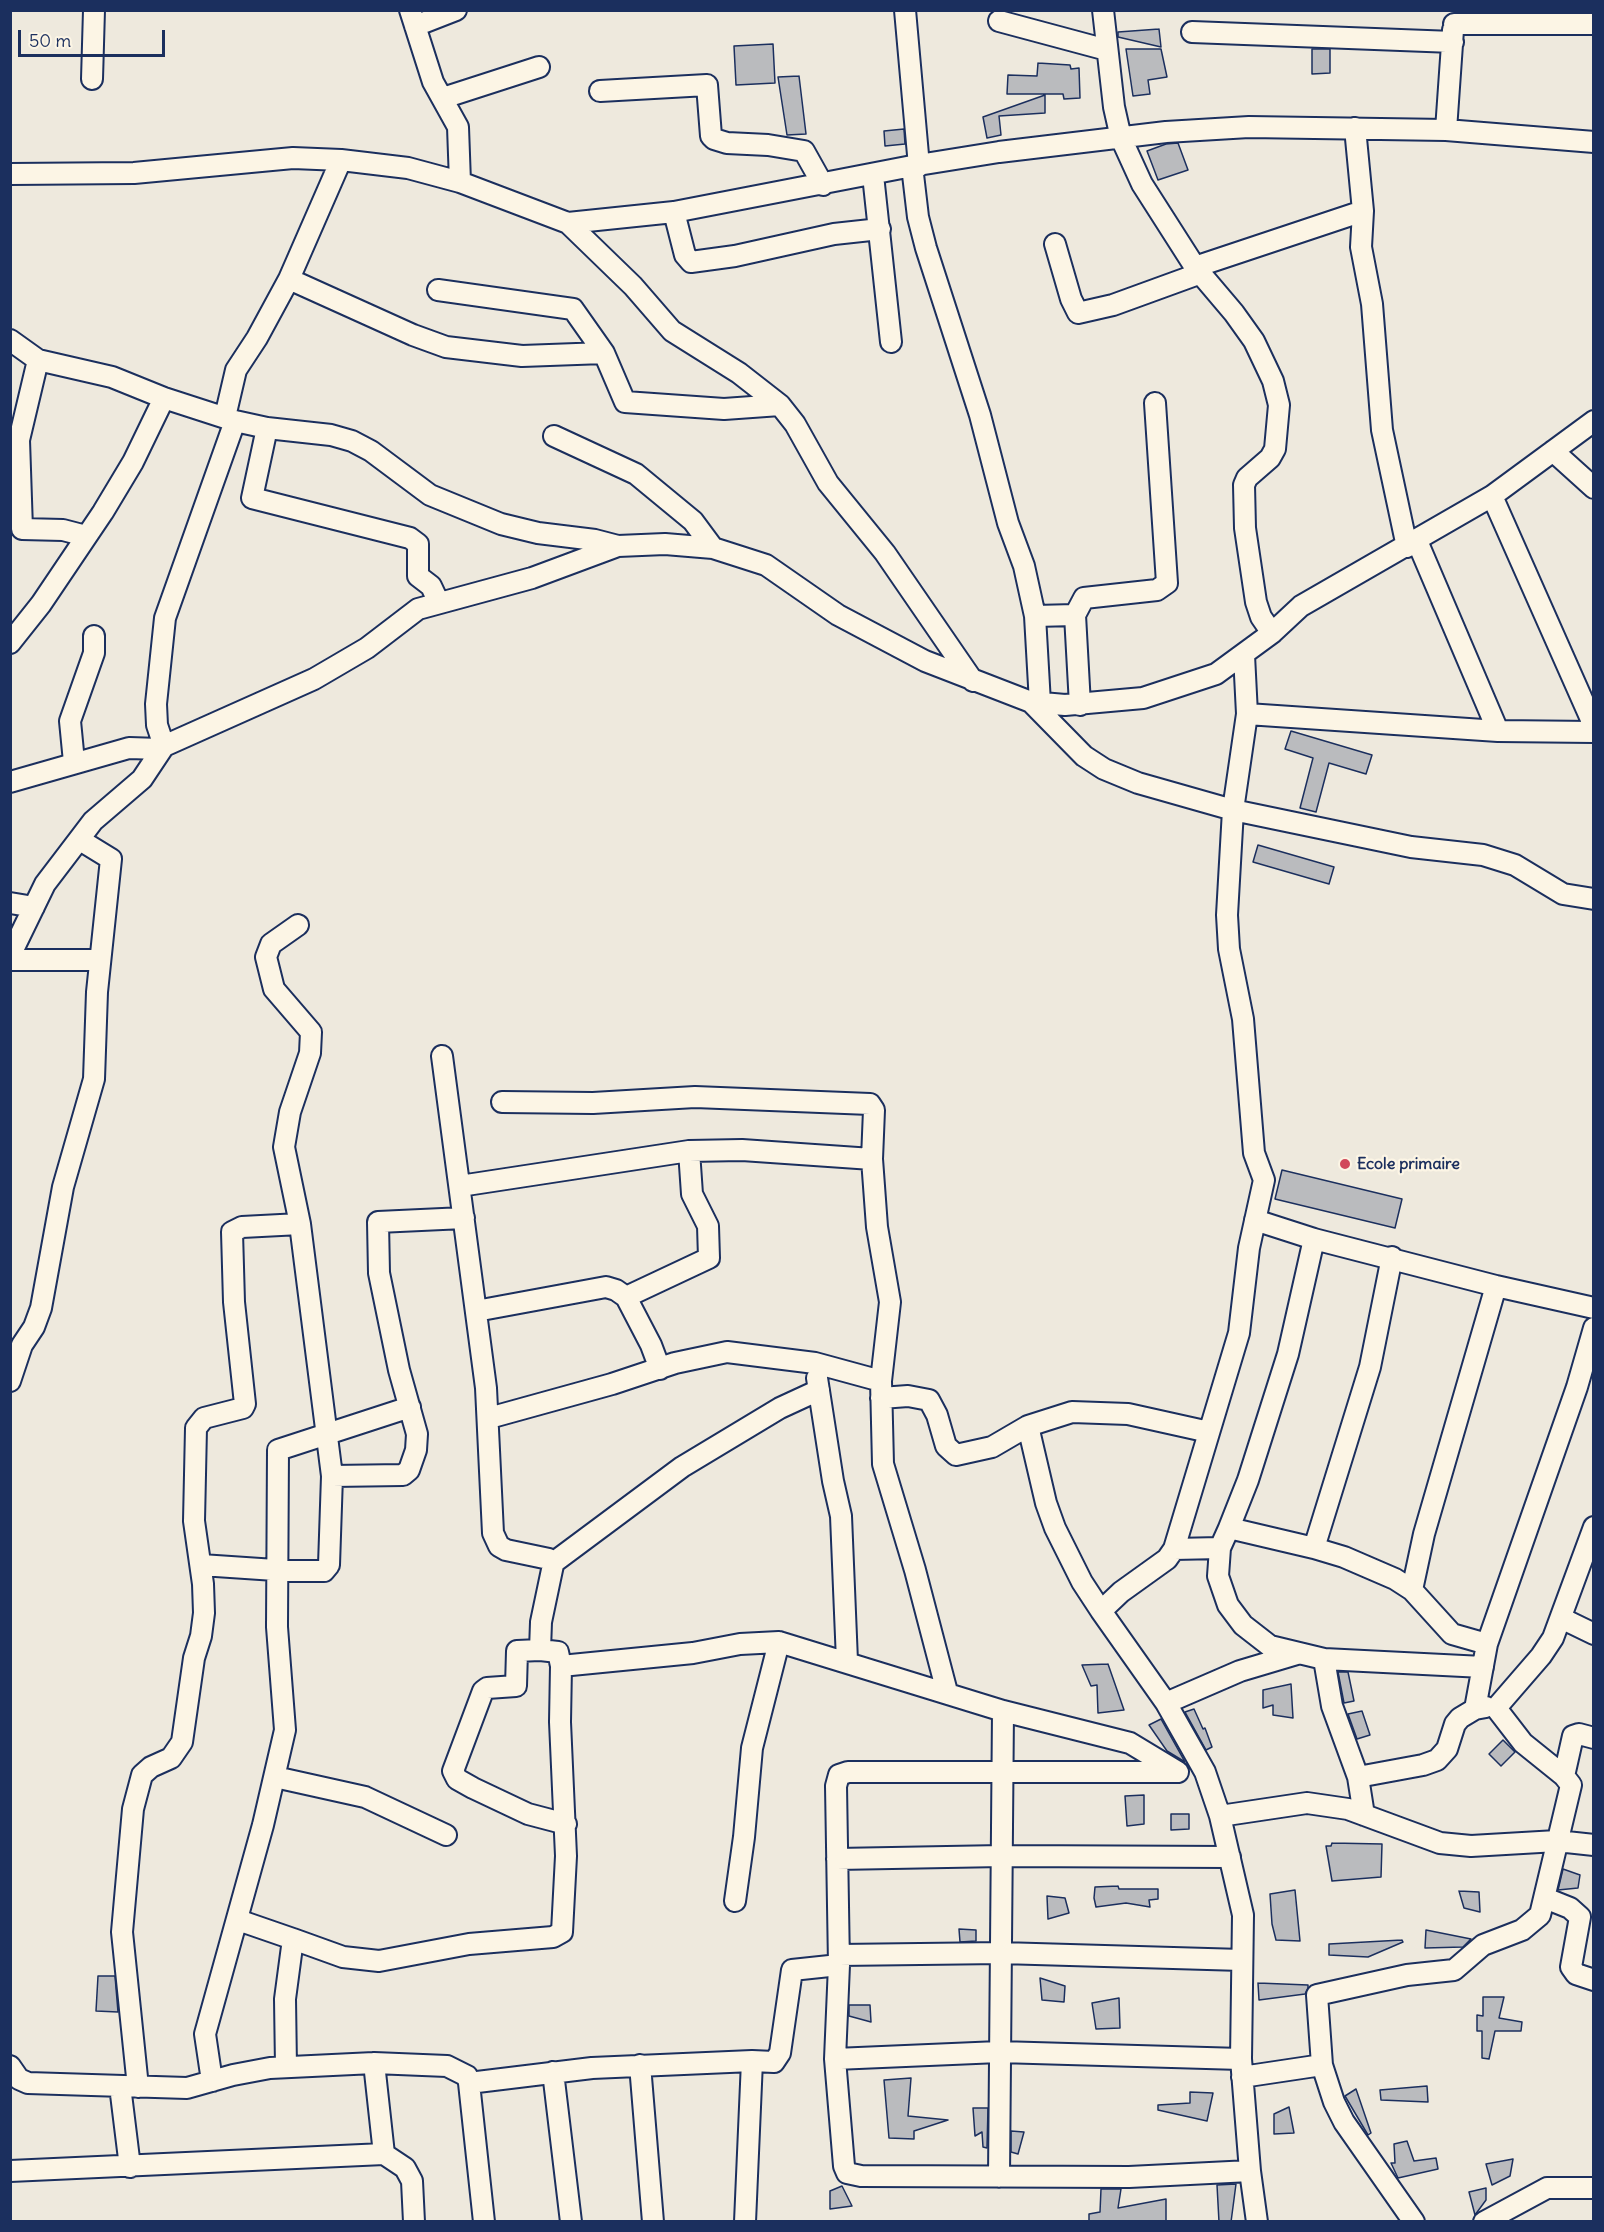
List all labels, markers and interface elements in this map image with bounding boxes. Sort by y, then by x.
scale bar [21,18,168,56]
text: 50 m [29,29,71,52]
place label: Ecole primaire [1357,1154,1460,1174]
marker: Ecole primaire [1338,1157,1352,1171]

